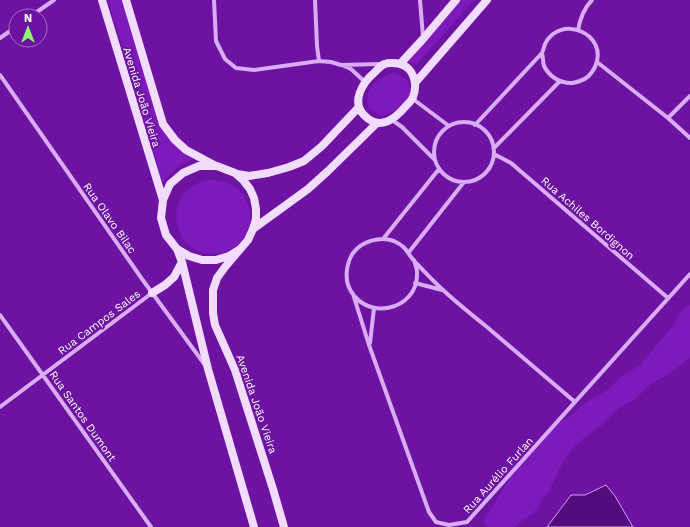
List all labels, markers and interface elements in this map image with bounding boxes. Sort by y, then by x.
north arrow [8,8,48,48]
text: N [24,12,32,25]
street label: Avenida João Vieira [120,46,163,149]
street label: Rua Achiles Bordignon [538,174,637,263]
street label: Rua Olavo Bilac [80,180,139,256]
street label: Rua Campos Sales [56,287,143,358]
street label: Avenida João Vieira [233,353,280,455]
street label: Rua Santos Dumont [46,369,119,464]
street label: Rua Aurélio Furlan [461,434,536,516]

